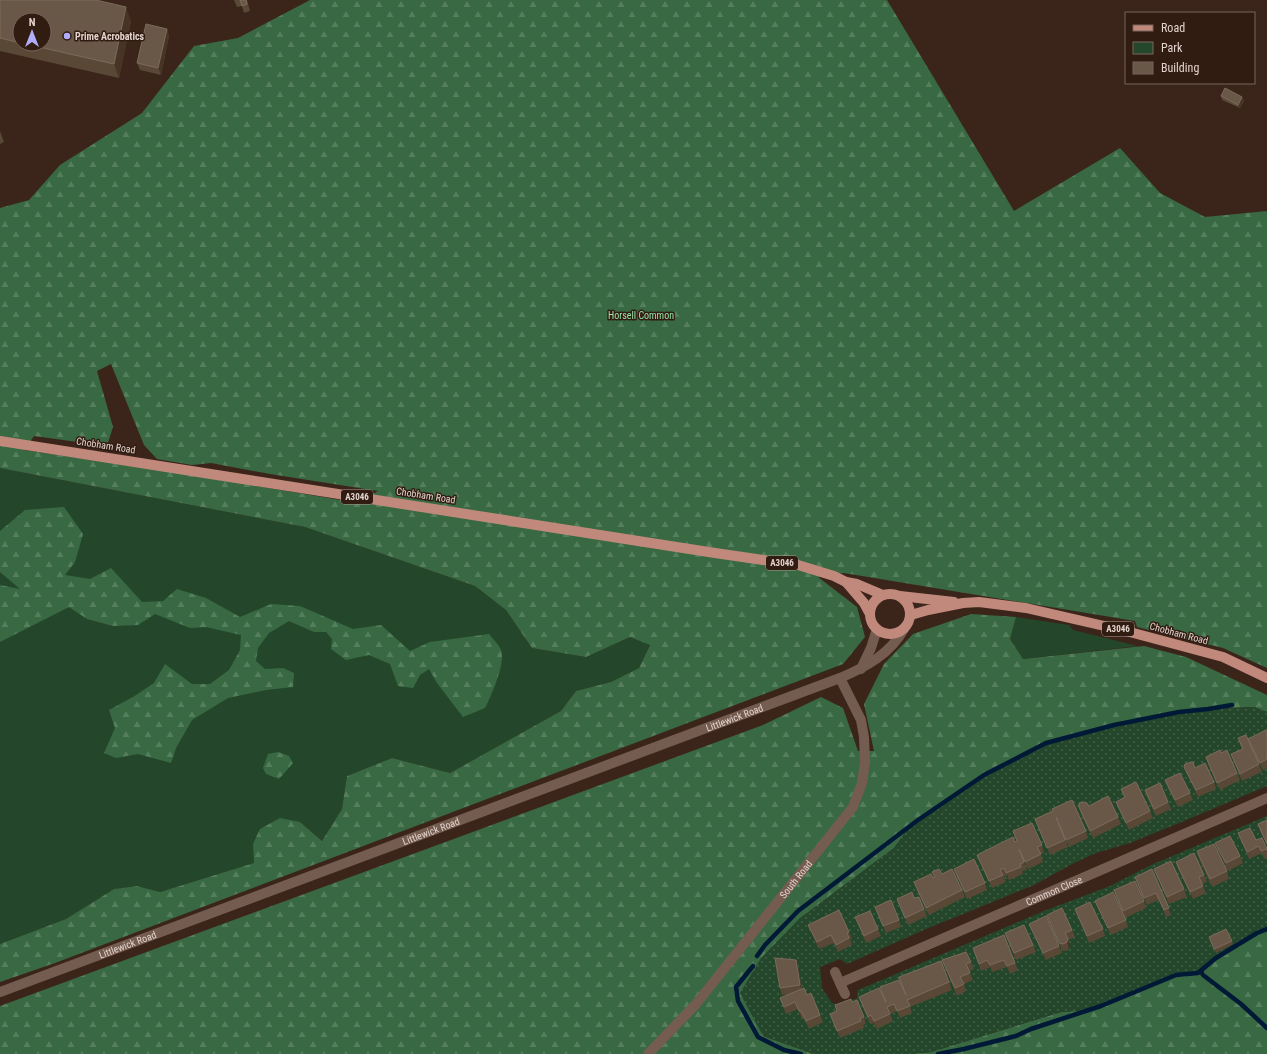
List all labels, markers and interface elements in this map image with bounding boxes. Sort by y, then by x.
north arrow [12,12,52,52]
legend [1125,12,1255,84]
text: N [29,16,36,29]
text: Road [1161,21,1185,35]
marker: Prime Acrobatics [62,31,72,41]
place label: Prime Acrobatics [75,31,145,42]
text: Park [1161,41,1183,55]
text: Building [1161,61,1199,75]
park label: Horsell Common [608,310,674,321]
street label: Chobham Road [75,435,136,456]
street label: Chobham Road [395,485,456,506]
road number: A3046 [341,490,373,504]
road number: A3046 [766,556,798,570]
street label: Chobham Road [1148,620,1209,647]
road number: A3046 [1102,622,1134,636]
street label: Littlewick Road [704,702,765,734]
street label: Littlewick Road [401,816,461,847]
street label: South Road [778,858,814,901]
street label: Common Close [1024,874,1084,908]
street label: Littlewick Road [97,929,158,961]

